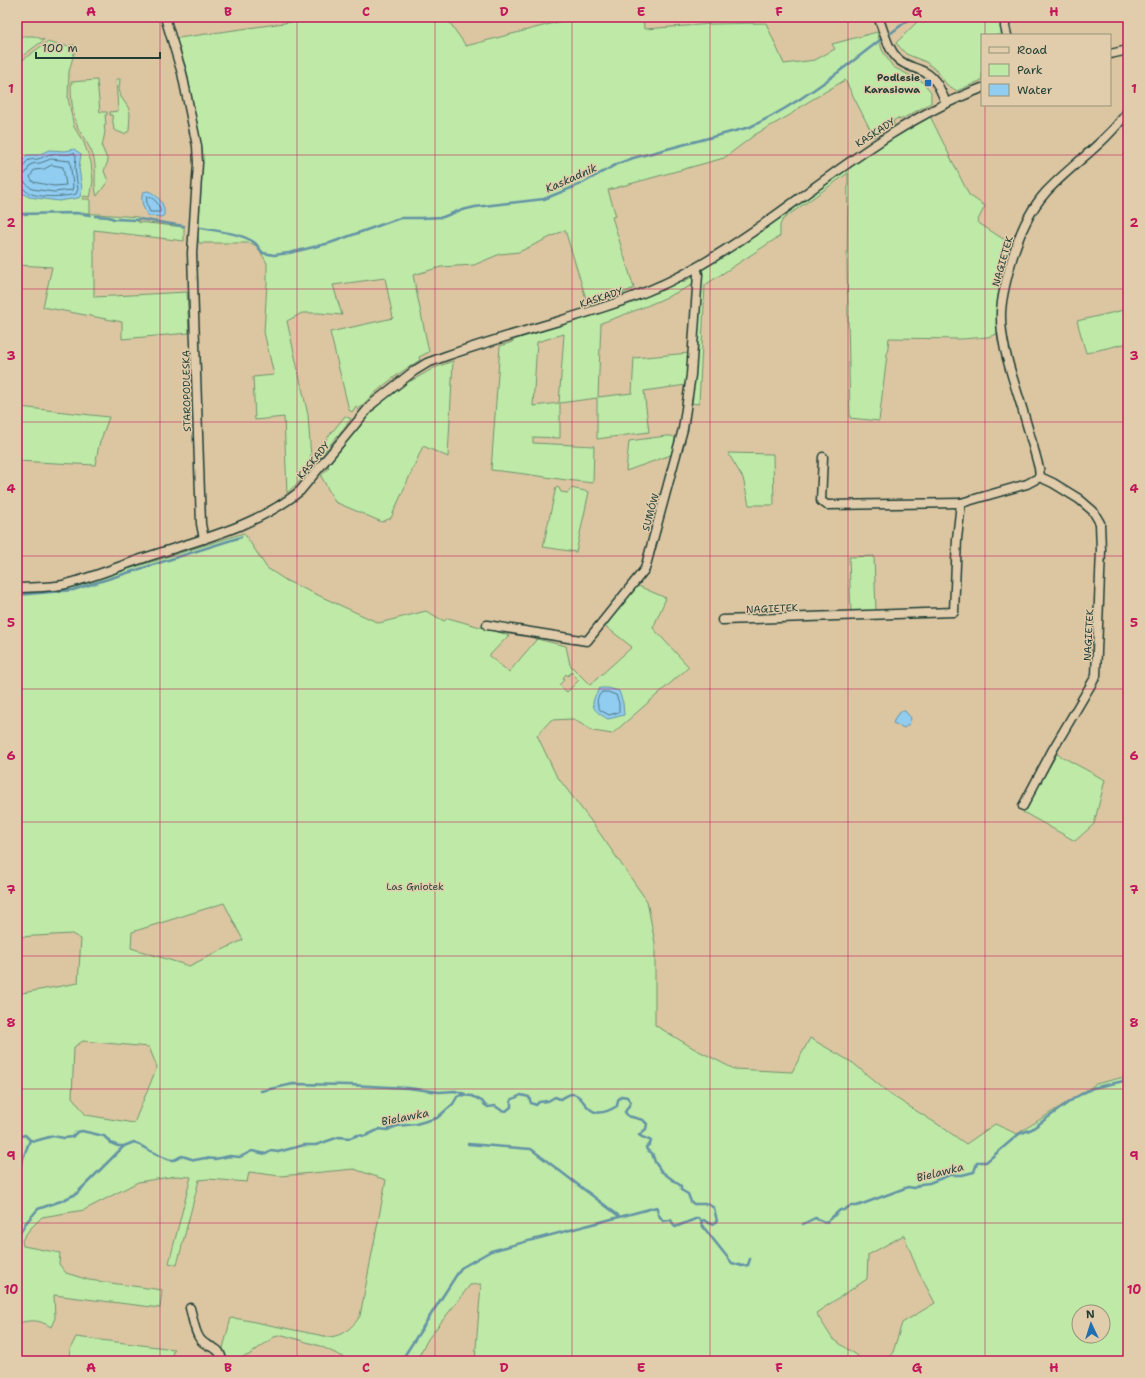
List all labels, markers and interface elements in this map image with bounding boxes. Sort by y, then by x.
text: A [86,3,96,20]
text: B [224,3,232,20]
text: C [362,3,370,20]
text: D [499,3,509,20]
text: E [637,3,646,20]
text: F [775,3,783,20]
text: G [912,3,923,20]
text: H [1049,3,1059,20]
scale bar [36,34,160,60]
legend [981,34,1111,106]
text: 100 m [42,40,78,56]
text: Road [1017,42,1048,58]
text: Park [1017,62,1043,78]
place label: Podlesie Karasiowa [864,71,920,96]
marker: Podlesie Karasiowa [923,78,933,88]
text: 1 [8,80,14,97]
text: 1 [1131,80,1137,97]
text: Water [1017,82,1053,98]
street label: KASKADY [853,115,898,150]
water label: Kaskadnik [543,160,600,196]
text: 2 [6,214,16,231]
text: 2 [1129,214,1139,231]
street label: NAGIETEK [989,234,1016,288]
street label: KASKADY [578,284,624,311]
text: 3 [6,347,16,364]
text: 3 [1129,347,1139,364]
street label: STAROPODLESKA [179,350,194,432]
street label: KASKADY [294,439,333,482]
text: 4 [6,480,16,497]
text: 4 [1129,480,1139,497]
street label: SUMÓW [639,491,662,532]
street label: NAGIETEK [746,601,799,616]
street label: NAGIETEK [1081,608,1096,661]
text: 5 [7,614,15,631]
text: 5 [1130,614,1138,631]
text: 6 [6,747,16,764]
text: 6 [1129,747,1139,764]
park label: Las Gniotek [386,880,444,893]
text: 7 [6,881,16,898]
text: 7 [1129,881,1139,898]
text: 8 [6,1014,16,1031]
text: 8 [1129,1014,1139,1031]
water label: Bielawka [380,1105,430,1129]
text: 9 [6,1147,16,1164]
text: 9 [1129,1147,1139,1164]
water label: Bielawka [915,1159,966,1186]
text: 10 [4,1281,18,1298]
text: 10 [1127,1281,1141,1298]
north arrow [1071,1304,1111,1344]
text: N [1085,1307,1095,1322]
text: A [86,1359,96,1376]
text: B [224,1359,232,1376]
text: C [362,1359,370,1376]
text: D [499,1359,509,1376]
text: E [637,1359,646,1376]
text: F [775,1359,783,1376]
text: G [912,1359,923,1376]
text: H [1049,1359,1059,1376]

